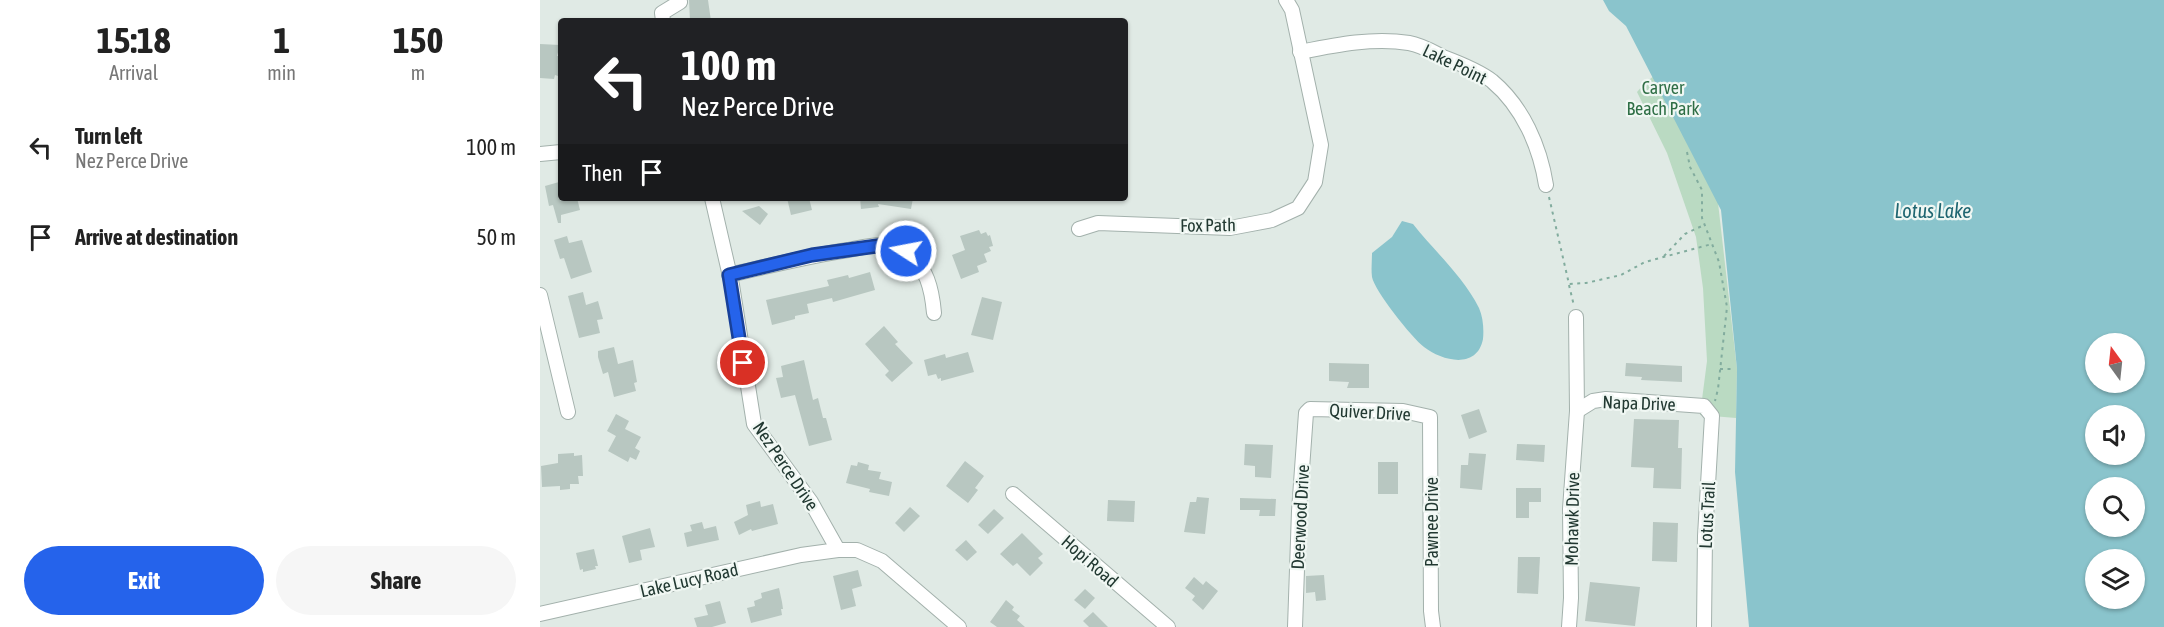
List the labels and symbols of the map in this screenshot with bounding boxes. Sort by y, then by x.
street label: Lake Point [1420,40,1490,88]
park label: Carver Beach Park [1627,77,1700,119]
water label: Lotus Lake [1895,199,1971,222]
street label: Fox Path [1180,214,1236,236]
position arrow [874,219,938,283]
north arrow [2085,333,2145,393]
pin [717,337,768,388]
street label: Napa Drive [1602,391,1676,415]
street label: Quiver Drive [1329,399,1411,425]
street label: Nez Perce Drive [749,418,823,514]
street label: Deerwood Drive [1287,464,1313,570]
street label: Mohawk Drive [1561,472,1583,566]
street label: Pawnee Drive [1421,477,1442,567]
street label: Lotus Trail [1695,481,1719,549]
street label: Hopi Road [1057,531,1123,591]
street label: Lake Lucy Road [638,559,740,601]

